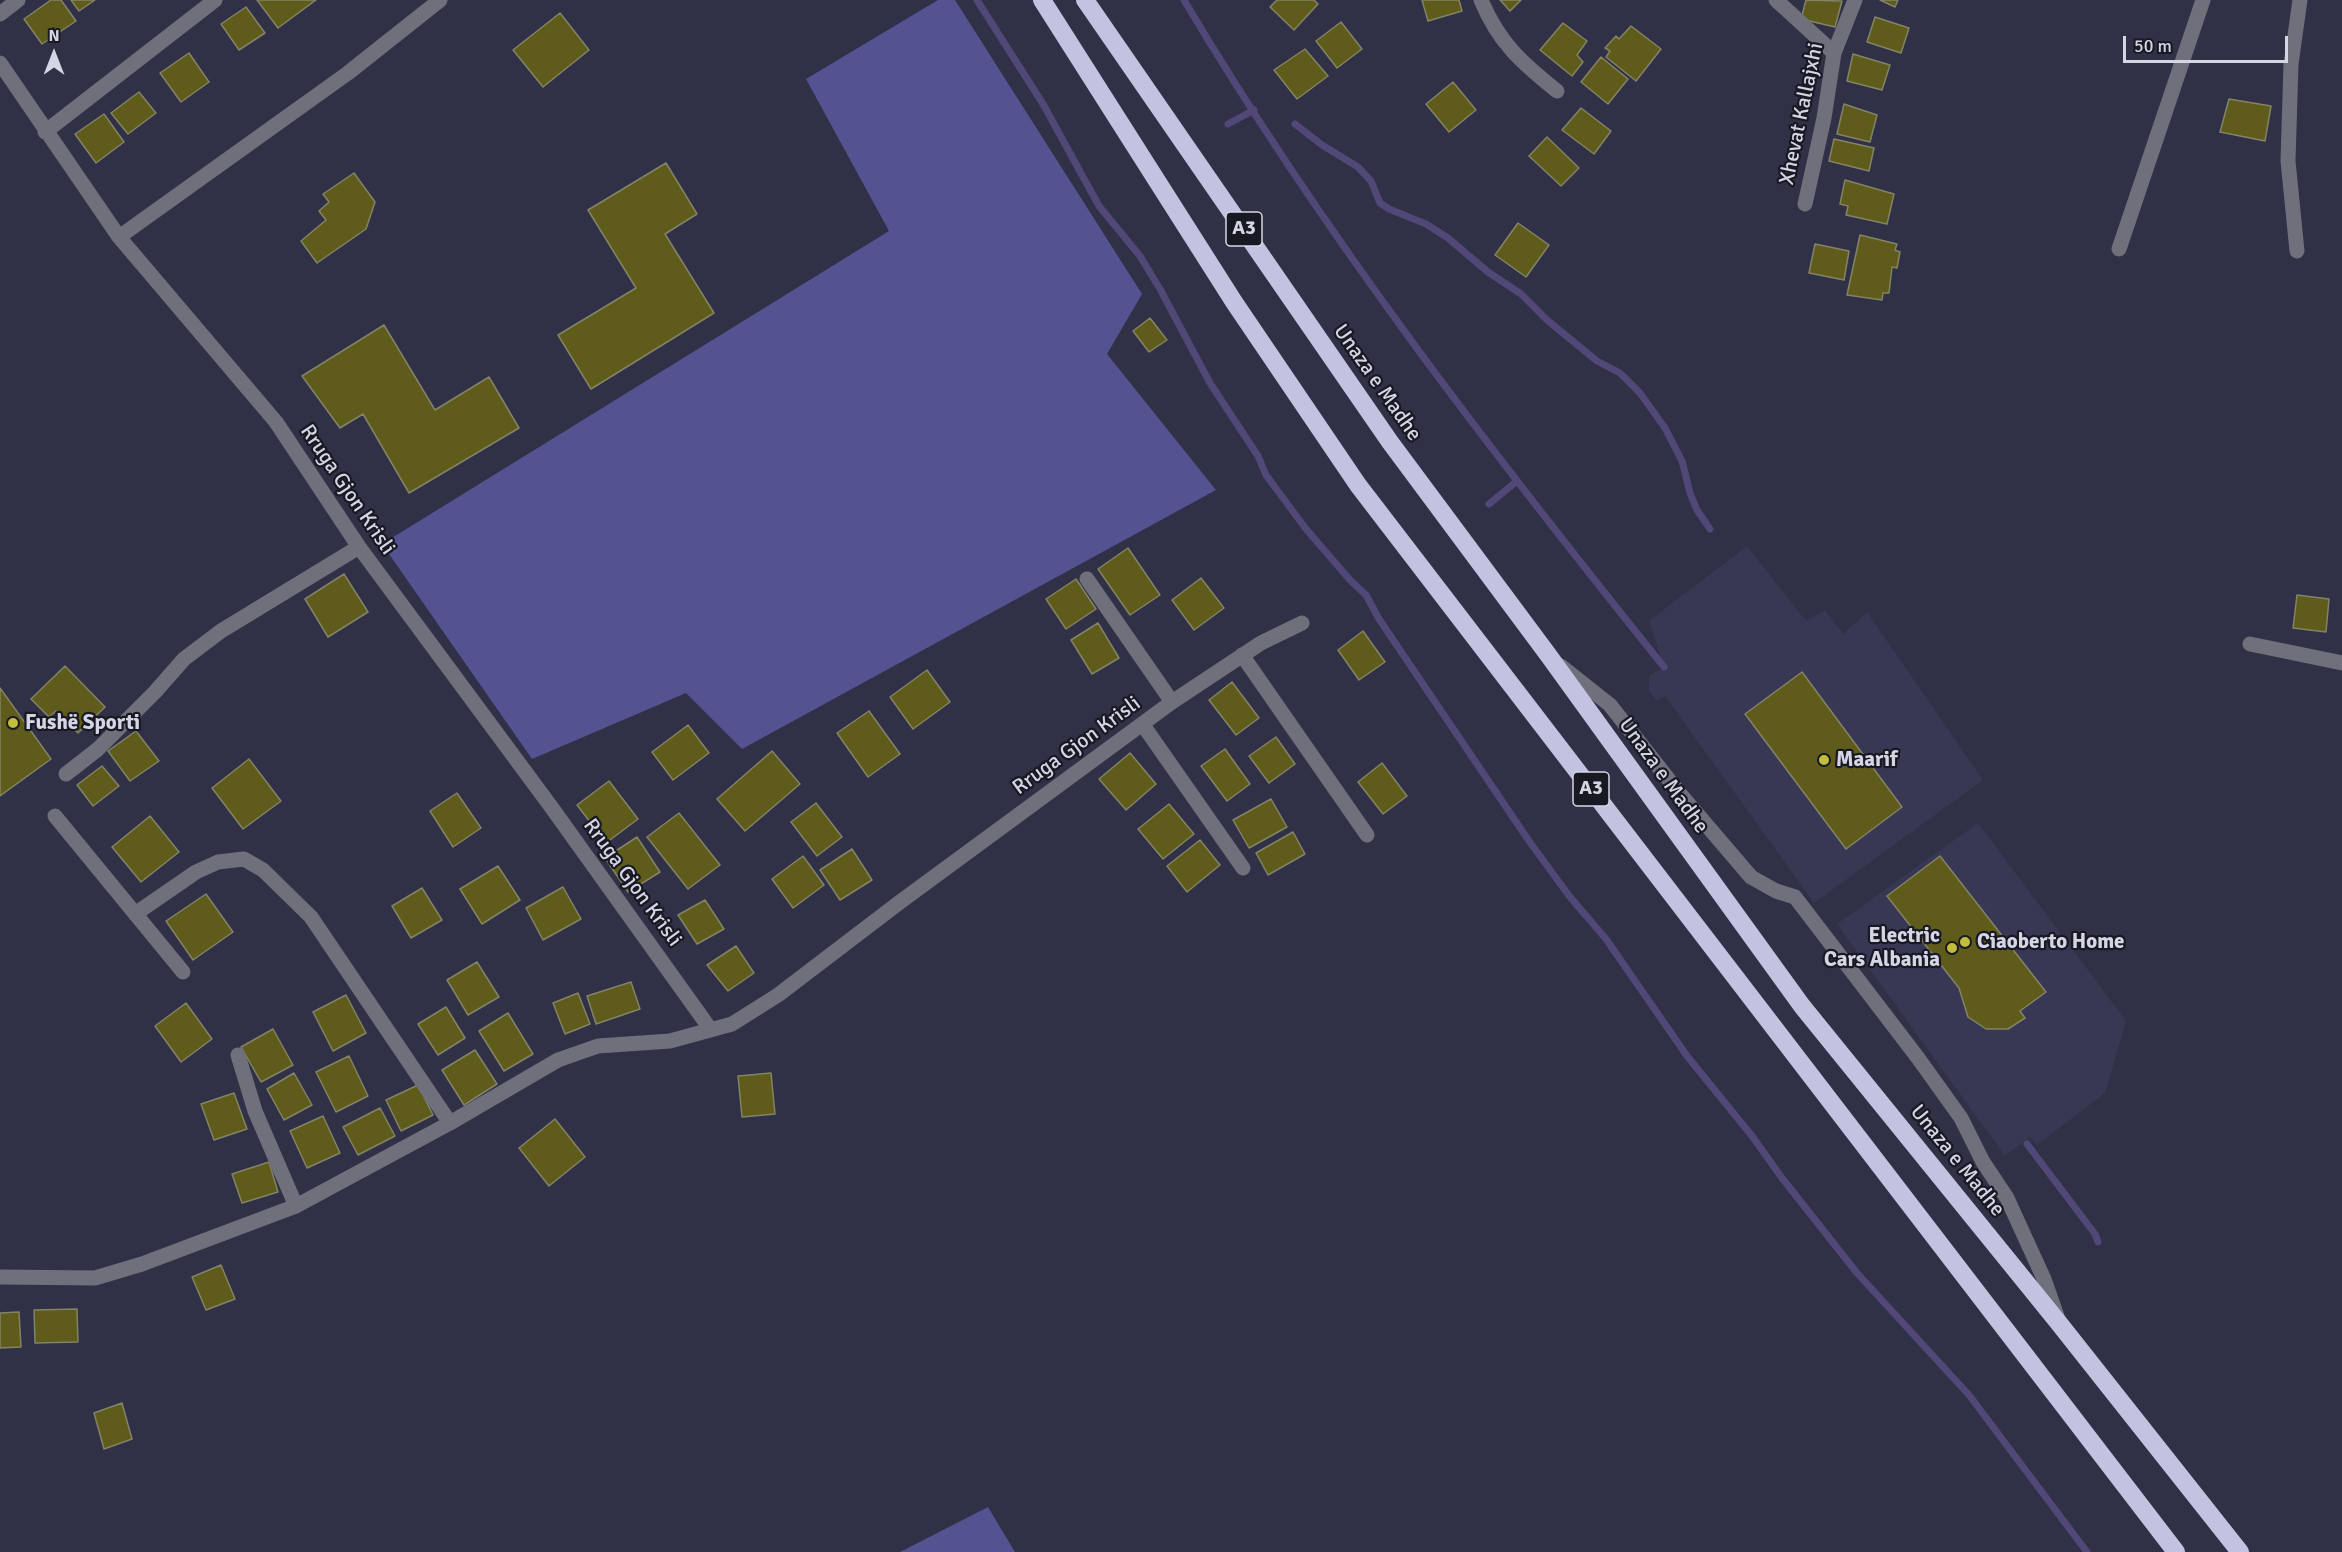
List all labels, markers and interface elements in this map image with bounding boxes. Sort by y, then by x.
north arrow [24,24,84,84]
scale bar [2126,24,2291,62]
text: N [48,26,60,46]
text: 50 m [2134,35,2172,57]
street label: Xhevat Kallajxhi [1775,41,1829,187]
road number: A3 [1226,212,1262,246]
street label: Unaza e Madhe [1328,320,1426,446]
street label: Rruga Gjon Krisli [294,420,400,560]
street label: Rruga Gjon Krisli [1008,691,1146,801]
place label: Fushë Sporti [25,710,140,736]
street label: Unaza e Madhe [1613,713,1713,839]
marker: Fushë Sporti [6,716,20,730]
place label: Maarif [1836,747,1898,773]
marker: Maarif [1817,753,1831,767]
road number: A3 [1573,772,1609,806]
street label: Rruga Gjon Krisli [577,814,687,952]
place label: Electric Cars Albania [1824,923,1940,973]
place label: Ciaoberto Home [1977,929,2125,955]
marker: Ciaoberto Home [1958,935,1972,949]
marker: Electric Cars Albania [1945,941,1959,955]
street label: Unaza e Madhe [1904,1100,2010,1222]

